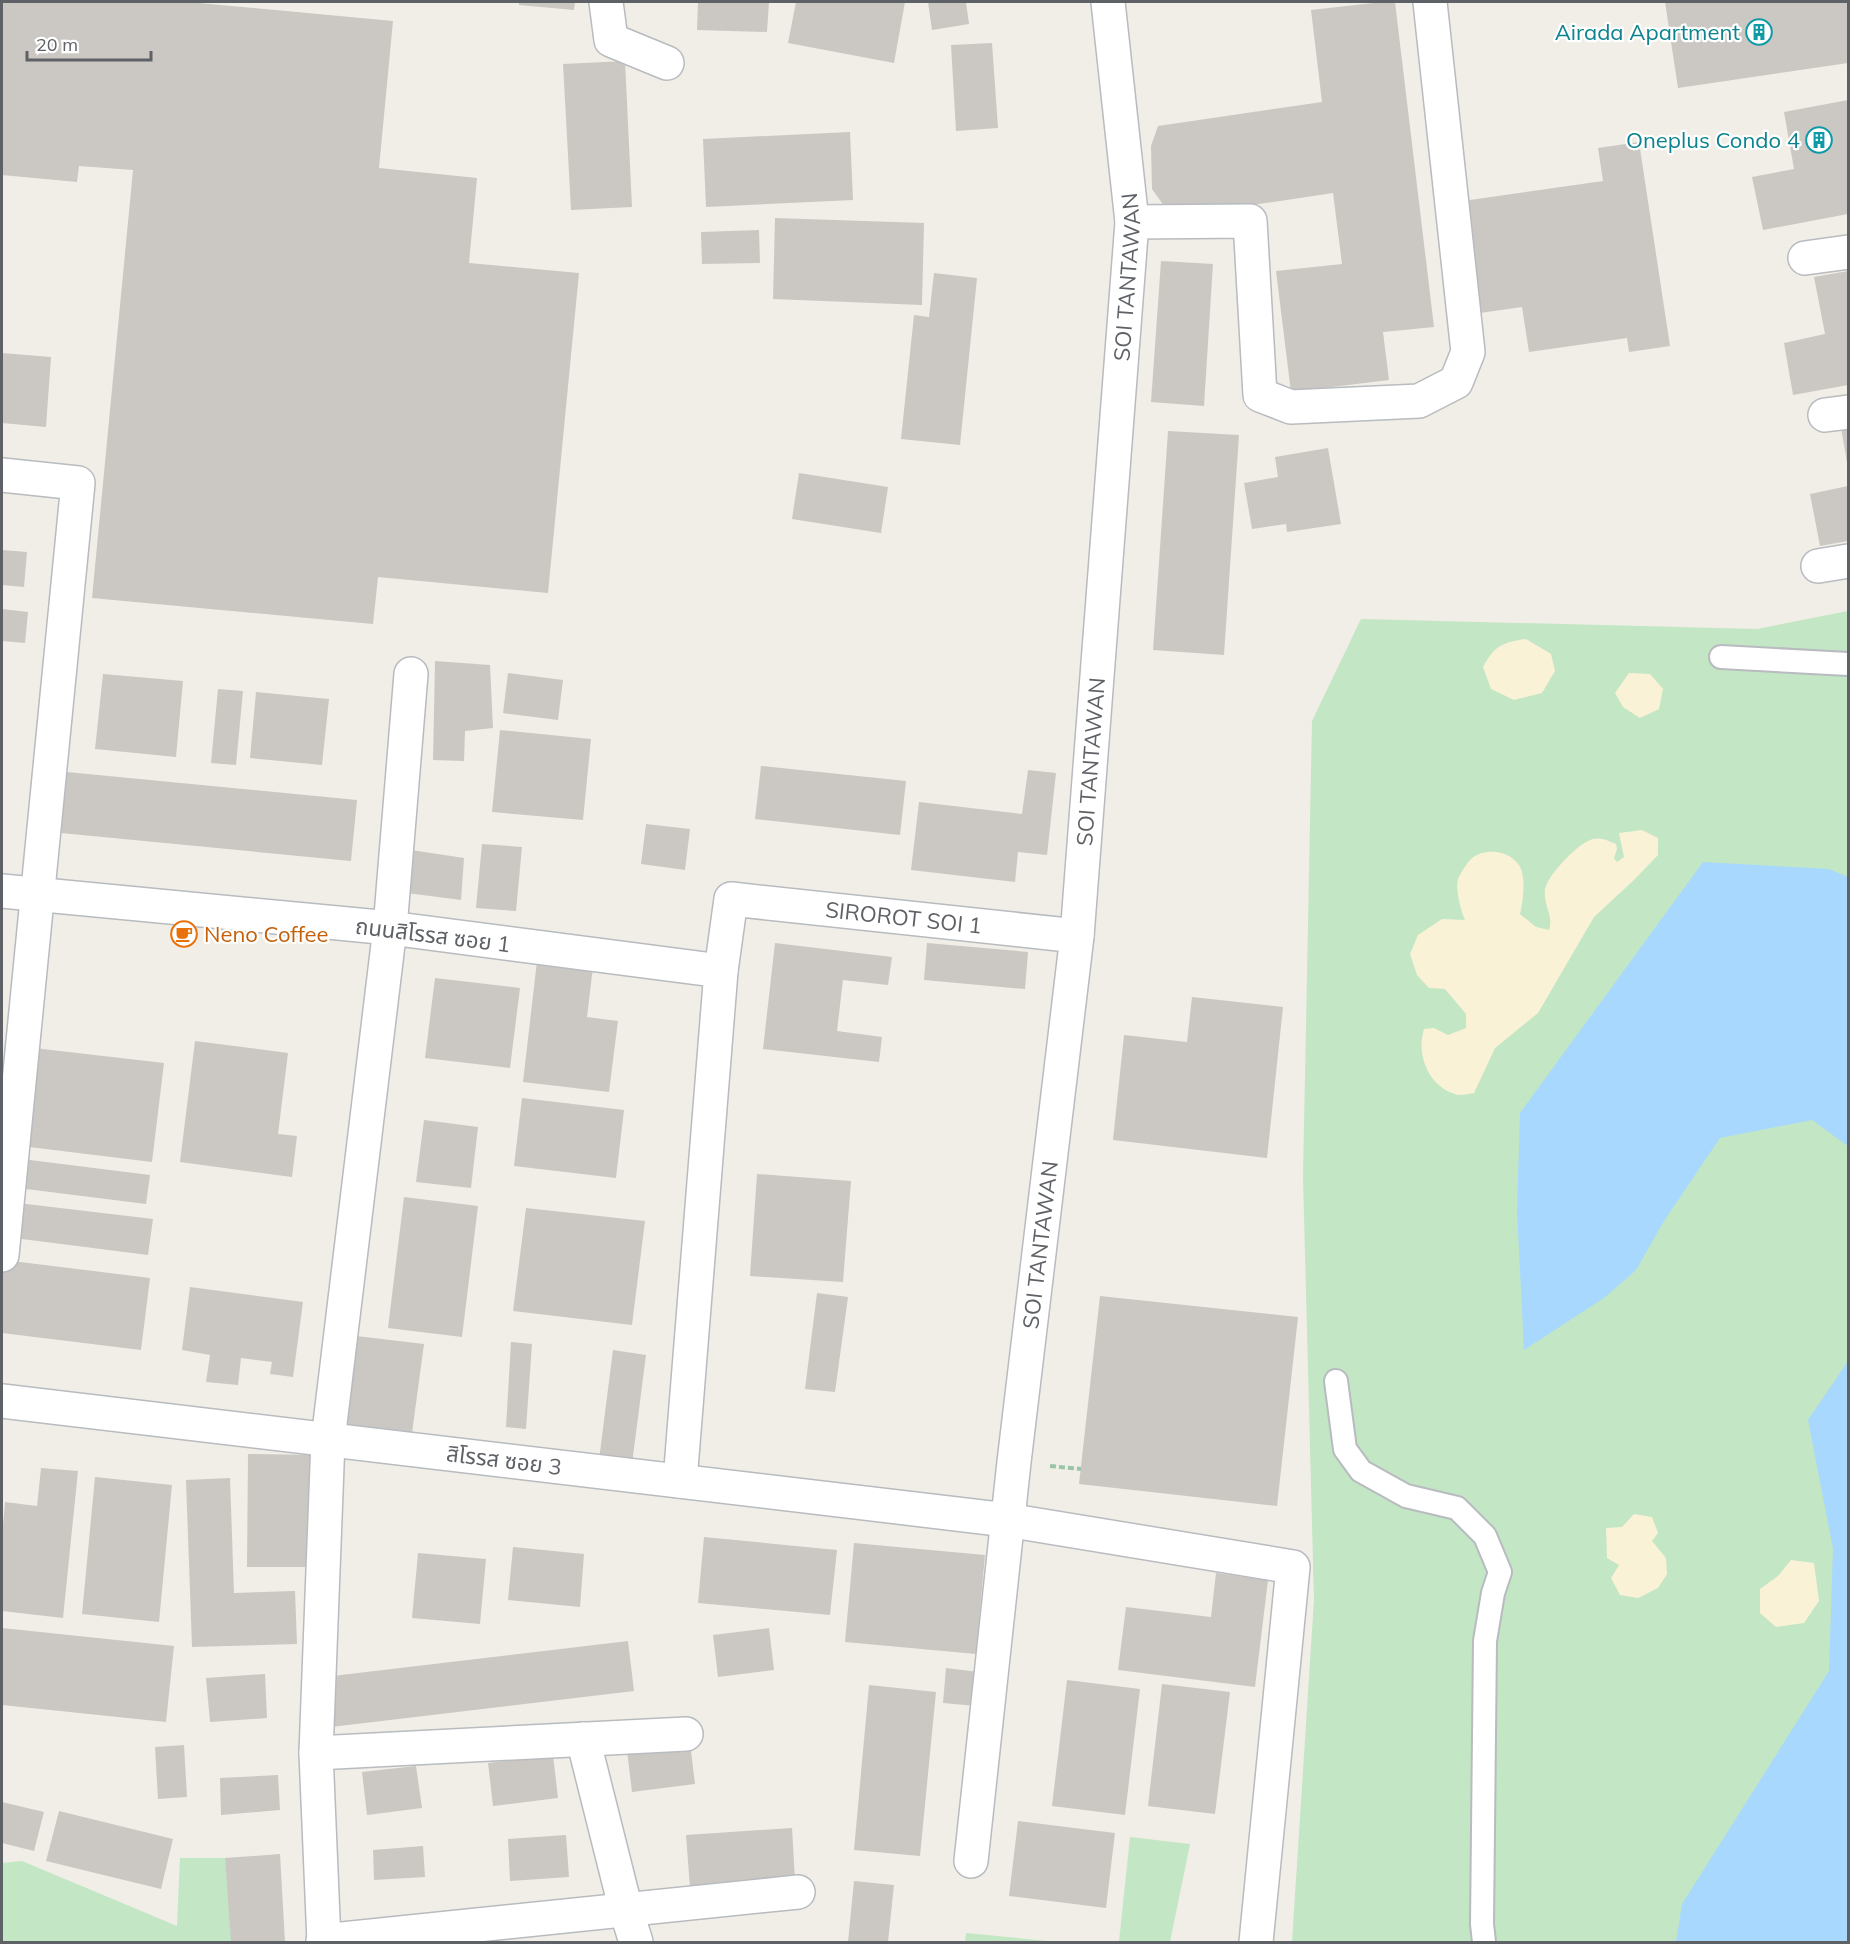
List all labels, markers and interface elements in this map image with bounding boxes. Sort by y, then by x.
building icon: Airada Apartment [1744,17,1774,47]
place label: Airada Apartment [1555,18,1740,46]
scale bar [27,24,152,62]
text: 20 m [36,33,78,56]
building icon: Oneplus Condo 4 [1804,125,1834,155]
place label: Oneplus Condo 4 [1626,126,1800,154]
street label: SOI TANTAWAN [1107,191,1146,362]
street label: SOI TANTAWAN [1070,676,1111,847]
street label: SIROROT SOI 1 [824,895,983,940]
street label: ถนนสิโรรส ซอย 1 [354,912,512,958]
cafe icon: Neno Coffee [169,919,199,949]
place label: Neno Coffee [204,920,328,948]
street label: SOI TANTAWAN [1016,1159,1064,1330]
street label: สิโรรส ซอย 3 [445,1439,563,1481]

